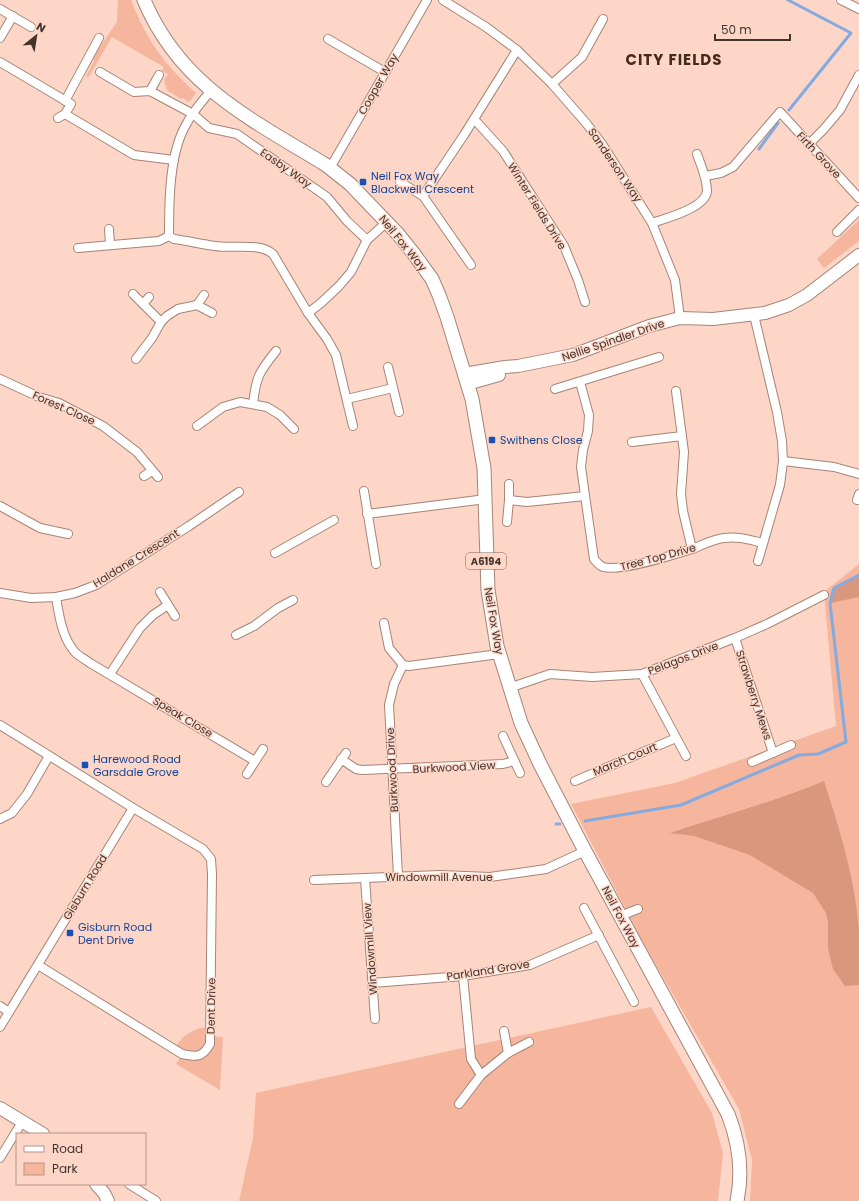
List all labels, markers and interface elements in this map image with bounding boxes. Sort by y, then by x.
north arrow [16,16,56,56]
scale bar [715,16,790,42]
text: N [33,18,49,36]
text: 50 m [721,21,752,38]
district label: CITY FIELDS [626,49,723,70]
street label: Cooper Way [354,50,402,118]
street label: Sanderson Way [584,125,646,206]
street label: Firth Grove [793,128,845,182]
street label: Easby Way [257,144,316,192]
street label: Winter Fields Drive [504,159,570,253]
place label: Neil Fox Way Blackwell Crescent [371,168,474,197]
marker: Neil Fox Way Blackwell Crescent [358,177,368,187]
street label: Neil Fox Way [375,212,431,275]
street label: Nellie Spindler Drive [559,315,667,365]
street label: Forest Close [30,387,98,429]
place label: Swithens Close [500,432,583,448]
marker: Swithens Close [487,435,497,445]
street label: Haldane Crescent [90,525,182,591]
street label: Tree Top Drive [618,539,698,575]
road number: A6194 [466,553,506,569]
street label: Neil Fox Way [480,586,508,657]
street label: Pelagos Drive [646,637,721,679]
street label: Strawberry Mews [732,648,776,742]
street label: Speak Close [150,693,216,741]
street label: Burkwood Drive [382,727,402,813]
street label: March Court [590,738,660,780]
place label: Harewood Road Garsdale Grove [93,751,181,780]
street label: Burkwood View [412,757,496,777]
marker: Harewood Road Garsdale Grove [80,760,90,770]
street label: Gisburn Road [59,851,111,923]
street label: Windowmill Avenue [385,869,493,885]
street label: Neil Fox Way [598,883,644,952]
street label: Windowmill View [359,902,381,996]
place label: Gisburn Road Dent Drive [78,919,152,948]
marker: Gisburn Road Dent Drive [65,928,75,938]
street label: Parkland Grove [445,956,531,984]
street label: Dent Drive [203,978,219,1034]
legend [16,1133,146,1185]
text: Road [52,1140,83,1157]
text: Park [52,1160,79,1177]

